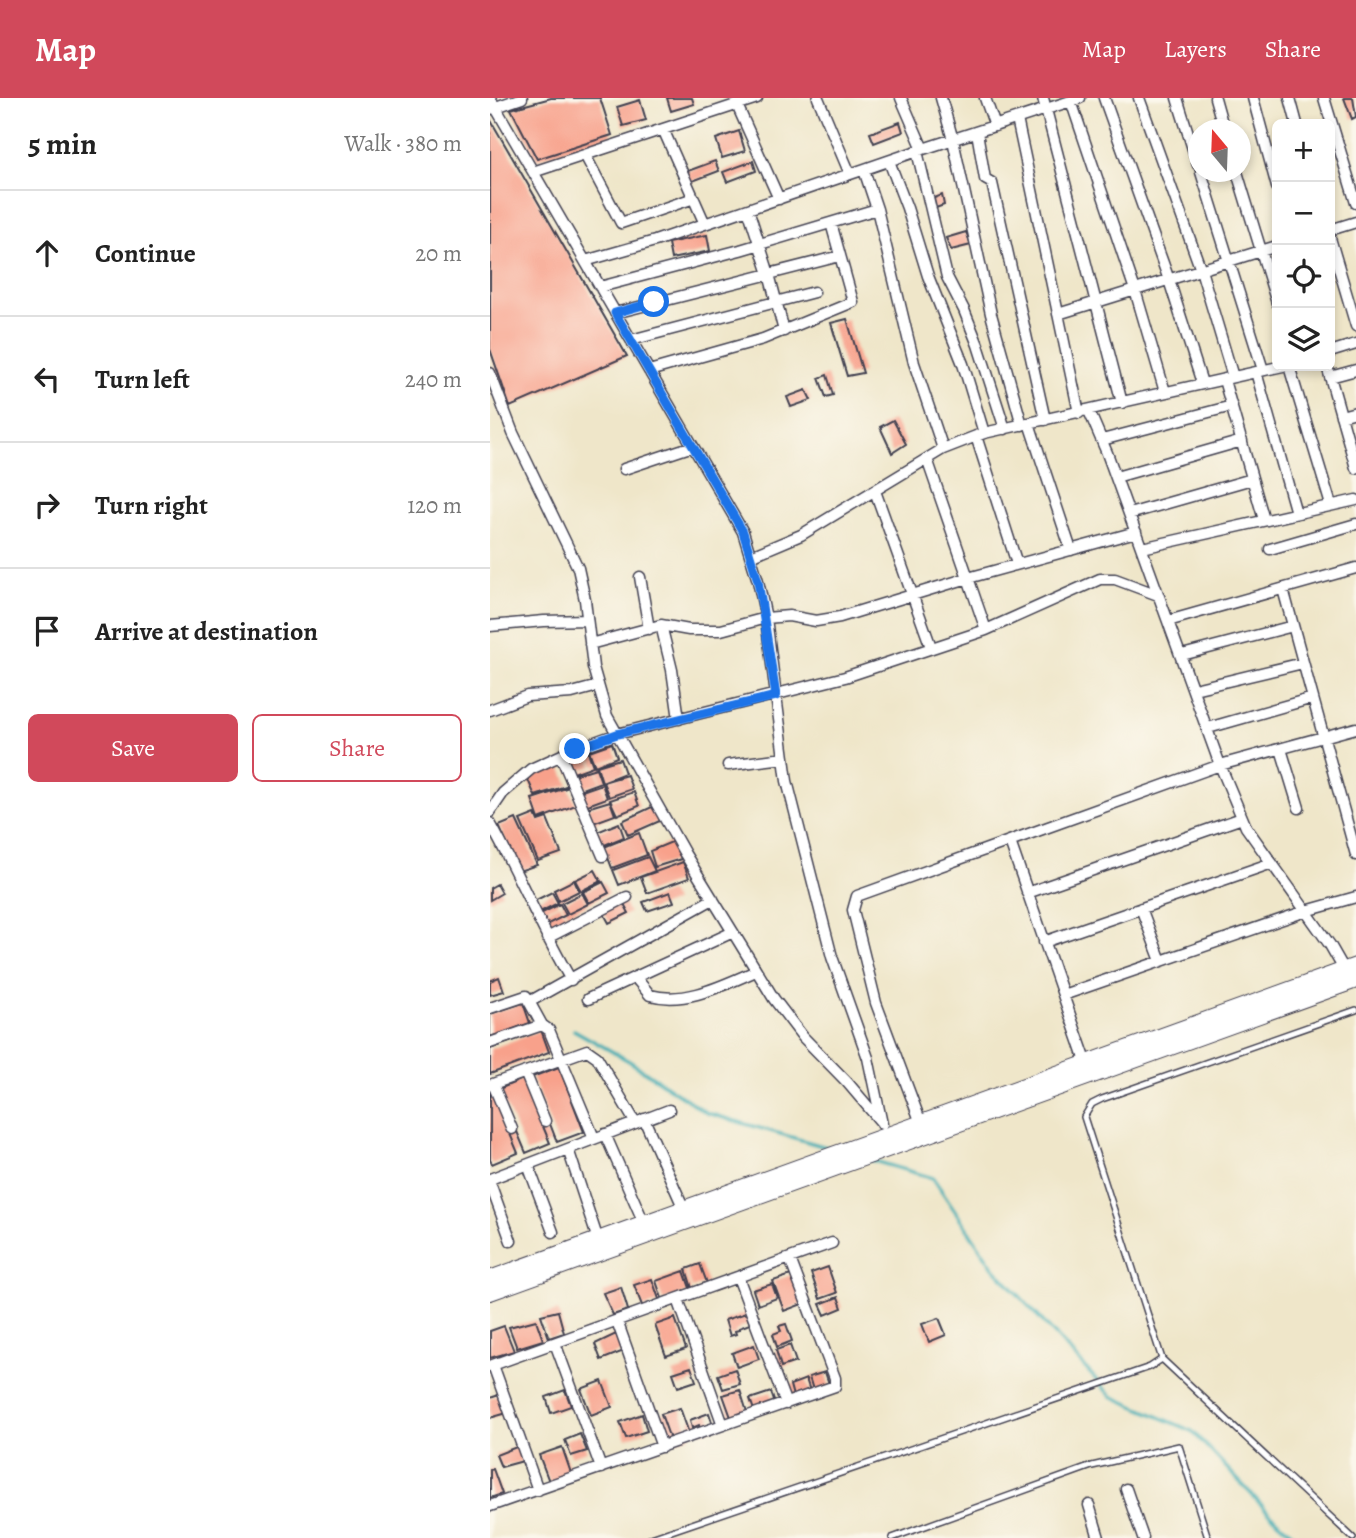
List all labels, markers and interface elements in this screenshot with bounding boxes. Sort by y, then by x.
text: Map [35,27,96,72]
text: Map [1082,33,1126,65]
text: Layers [1164,33,1227,65]
text: Share [1265,33,1321,65]
north arrow [1188,119,1251,182]
map controls [1272,119,1335,371]
button: + [1272,119,1335,182]
text: 5 min [28,124,97,164]
text: Walk · 380 m [344,128,462,159]
button: − [1272,182,1335,245]
icon: ahead [28,234,66,272]
text: Continue [95,236,196,271]
text: 20 m [415,238,462,269]
button: locate [1272,245,1335,308]
route start [638,286,669,317]
button: layers [1272,308,1335,371]
icon: left [28,360,66,398]
text: Turn left [95,362,190,397]
text: 240 m [405,364,462,395]
icon: right [28,486,66,524]
text: Turn right [95,488,208,523]
text: 120 m [407,490,462,521]
icon: arrive [28,612,66,650]
text: Arrive at destination [95,614,318,649]
button: Save [28,714,238,782]
button: Share [252,714,462,782]
route end [559,733,590,764]

